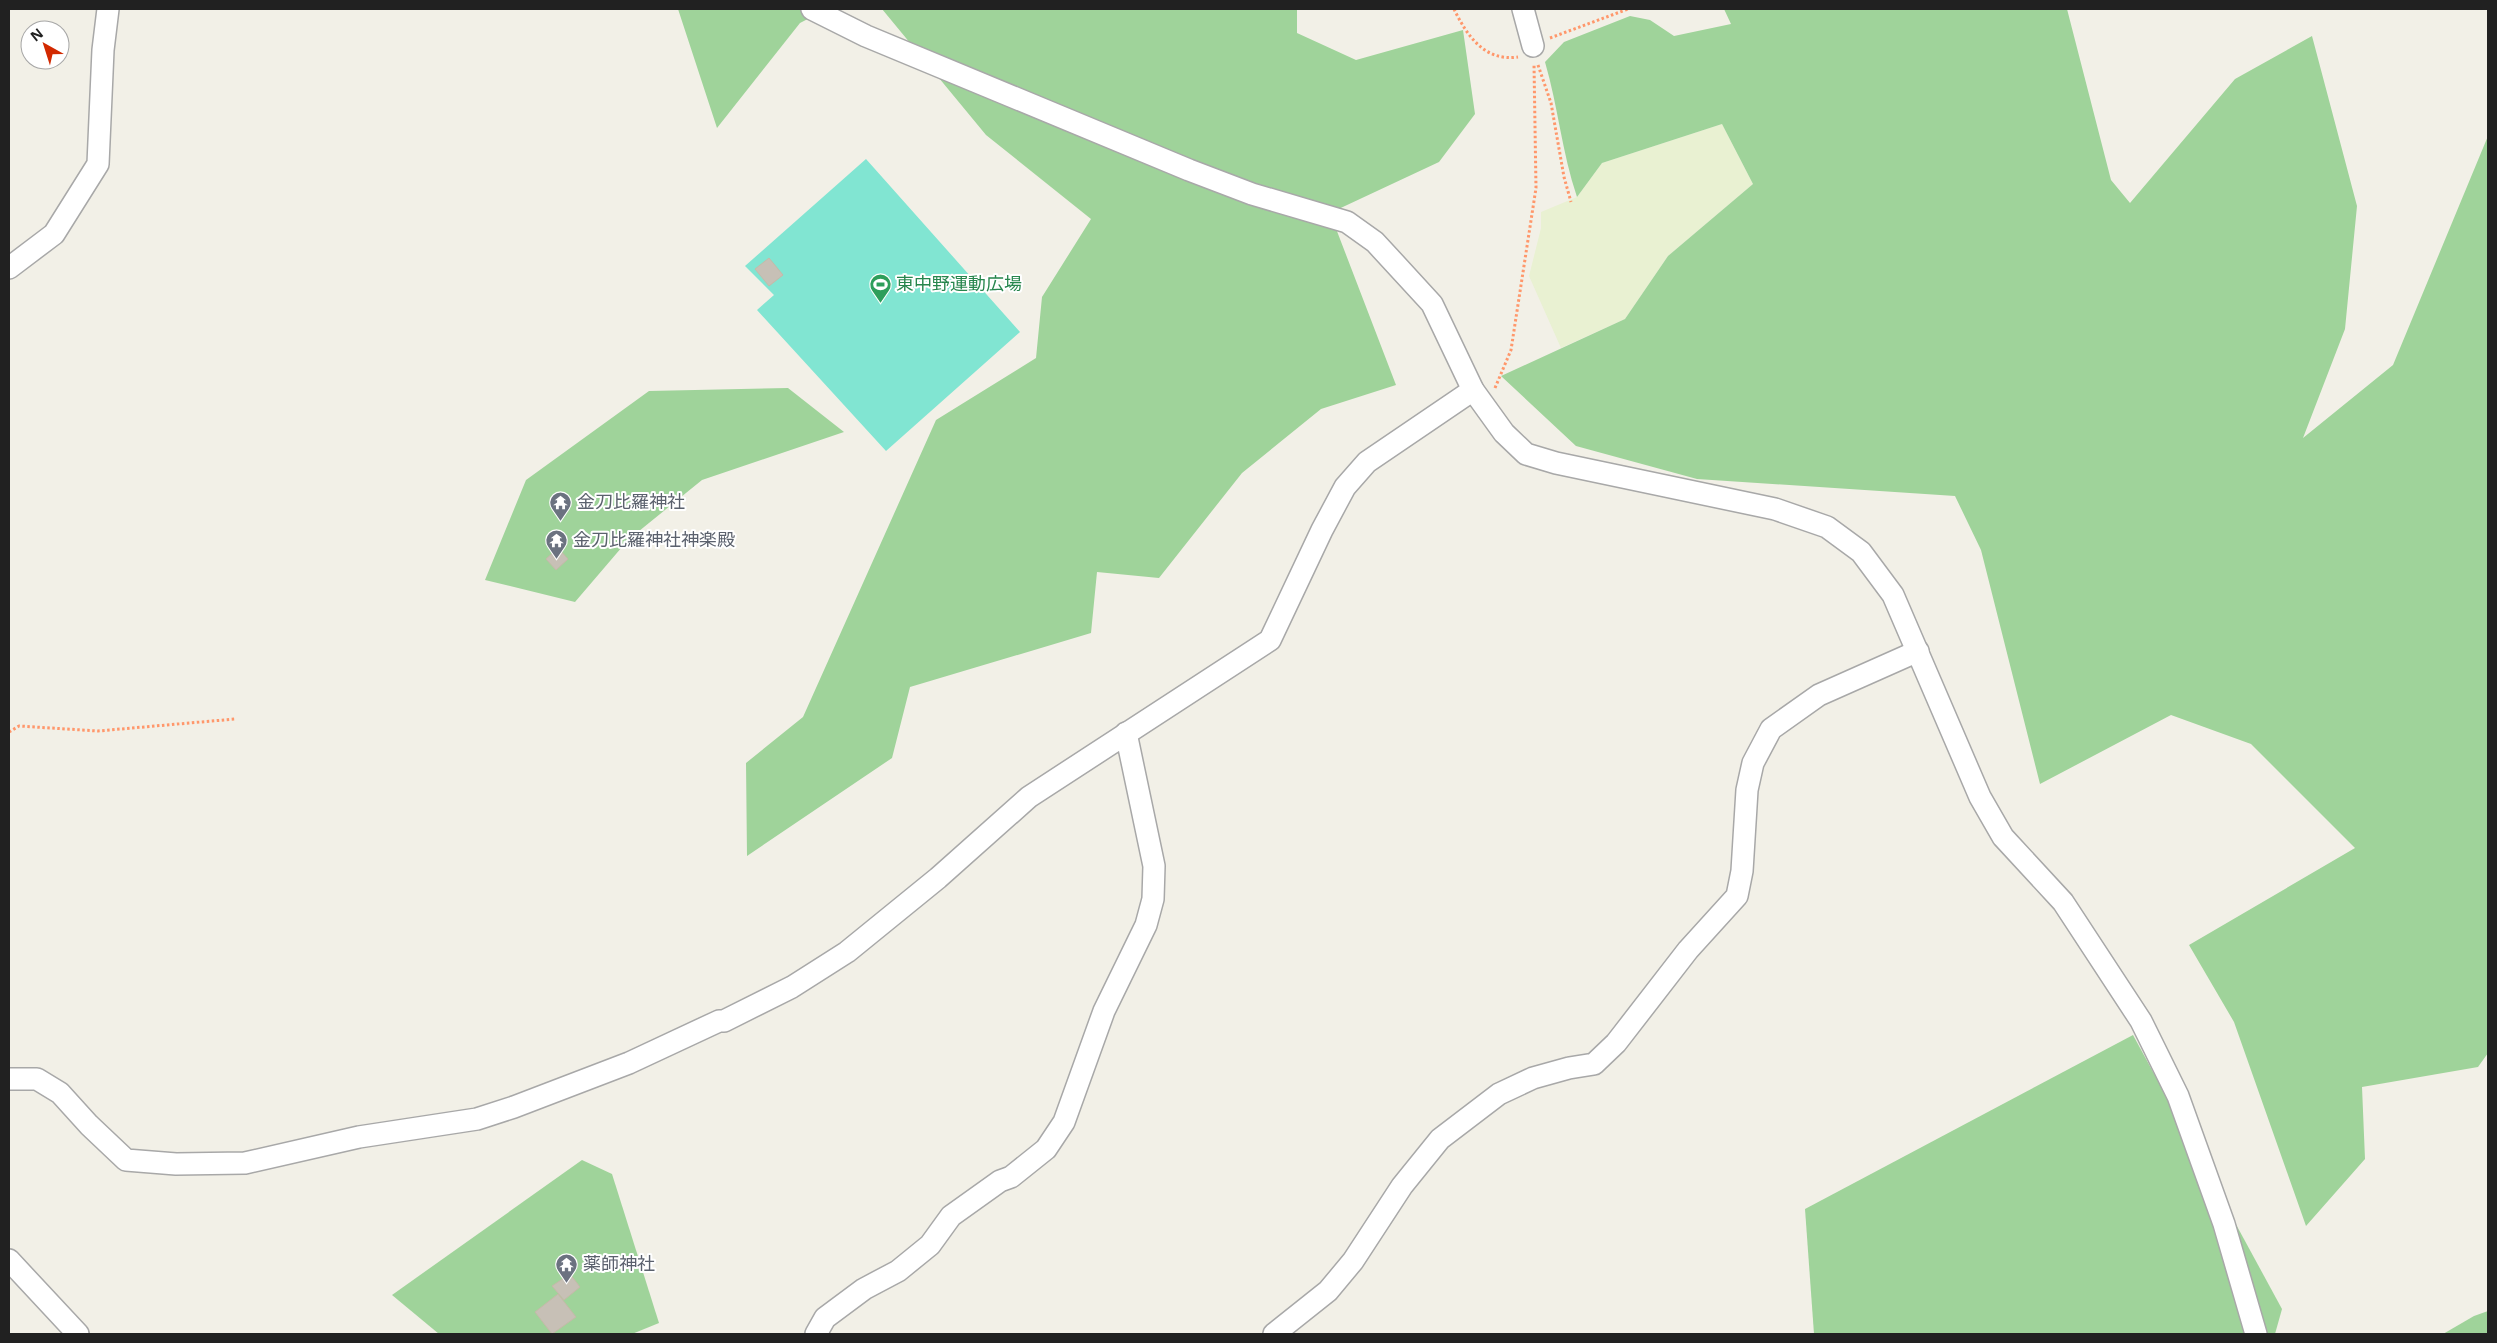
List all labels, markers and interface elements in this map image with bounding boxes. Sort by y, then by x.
north arrow [20,20,70,70]
text: N [26,24,47,45]
place label: 東中野運動広場 [896,271,1022,295]
sports icon: 東中野運動広場 [868,272,892,303]
place label: 金刀比羅神社 [577,489,685,513]
temple icon: 金刀比羅神社 [549,490,573,521]
place label: 金刀比羅神社神楽殿 [573,527,735,551]
temple icon: 金刀比羅神社神楽殿 [545,528,569,559]
place label: 薬師神社 [583,1251,655,1275]
temple icon: 薬師神社 [555,1252,579,1283]

